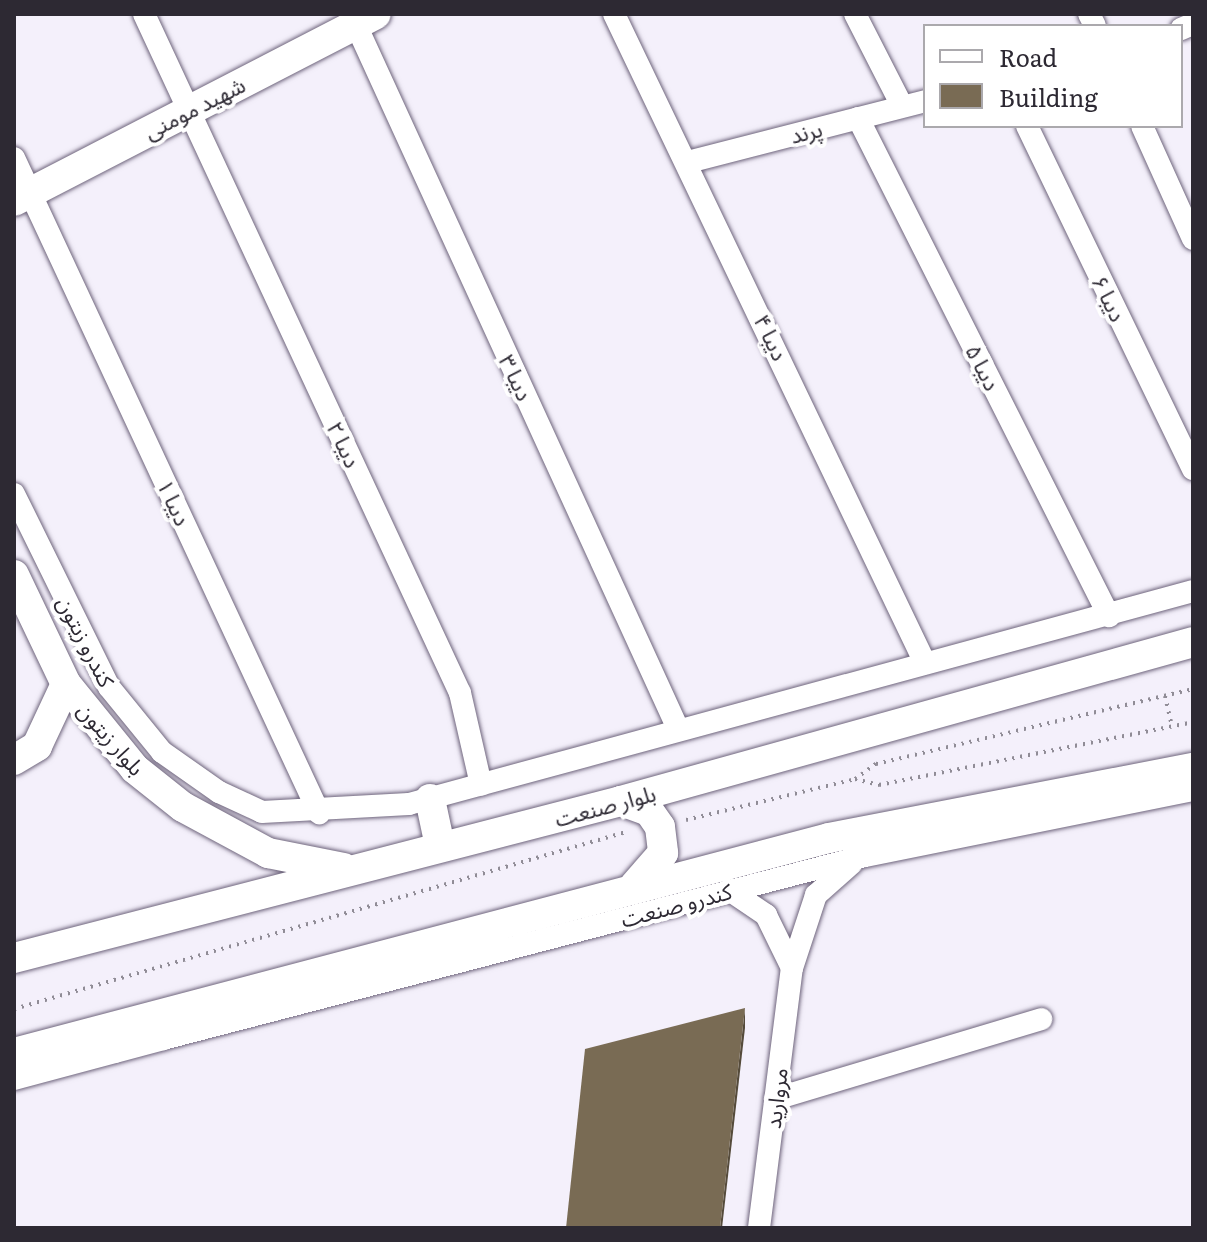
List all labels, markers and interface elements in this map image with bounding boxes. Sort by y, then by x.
legend [923,24,1183,128]
text: Road [999,39,1057,74]
street label: شهید مومنی [139,70,249,144]
text: Building [999,79,1098,114]
street label: پرند [787,114,825,148]
street label: دیبا ۶ [1088,271,1132,325]
street label: دیبا ۴ [750,310,794,364]
street label: دیبا ۵ [961,340,1007,394]
street label: دیبا ۳ [495,350,539,404]
street label: دیبا ۲ [323,417,367,471]
street label: دیبا ۱ [153,475,197,529]
street label: کندرو زیتون [53,591,121,691]
street label: بلوار زیتون [73,696,151,780]
street label: بلوار صنعت [552,779,658,831]
street label: کندرو صنعت [618,877,734,931]
street label: مروارید [758,1066,792,1130]

